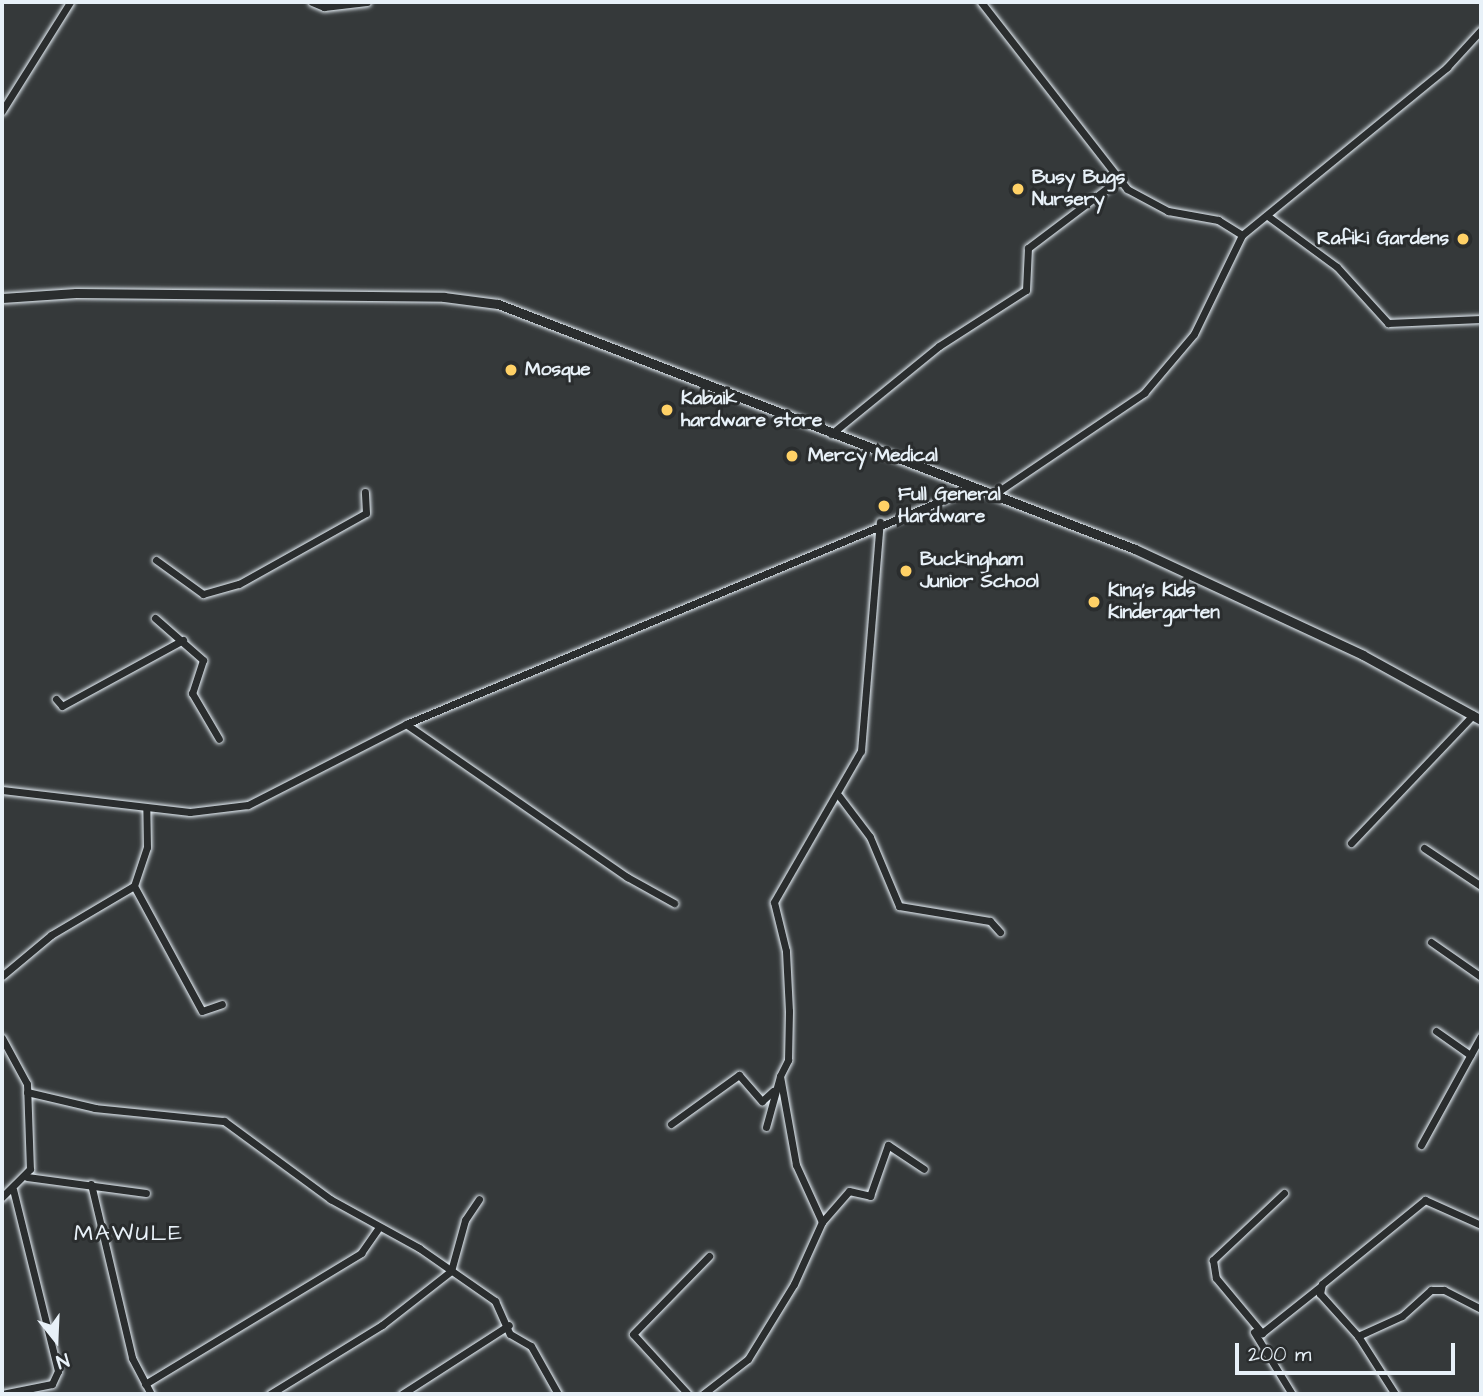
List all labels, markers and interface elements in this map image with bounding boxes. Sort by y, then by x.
place label: Busy Bugs Nursery [1032,167,1125,211]
marker: Busy Bugs Nursery [1010,181,1026,197]
place label: Rafiki Gardens [1317,228,1449,250]
marker: Rafiki Gardens [1455,231,1471,247]
place label: Mosque [525,359,591,381]
marker: Mosque [503,362,519,378]
place label: Kabaik hardware store [681,388,822,432]
marker: Kabaik hardware store [659,402,675,418]
place label: Mercy Medical [808,445,938,467]
marker: Mercy Medical [782,446,802,466]
place label: Full General Hardware [898,484,1001,528]
marker: Full General Hardware [876,498,892,514]
place label: Buckingham Junior School [920,549,1039,593]
marker: Buckingham Junior School [898,563,914,579]
place label: King's Kids Kindergarten [1108,580,1220,624]
marker: King's Kids Kindergarten [1086,594,1102,610]
district label: MAWULE [75,1219,183,1247]
north arrow [21,1305,91,1375]
scale bar [1238,1330,1458,1374]
text: 200 m [1248,1340,1311,1369]
text: N [53,1346,72,1375]

